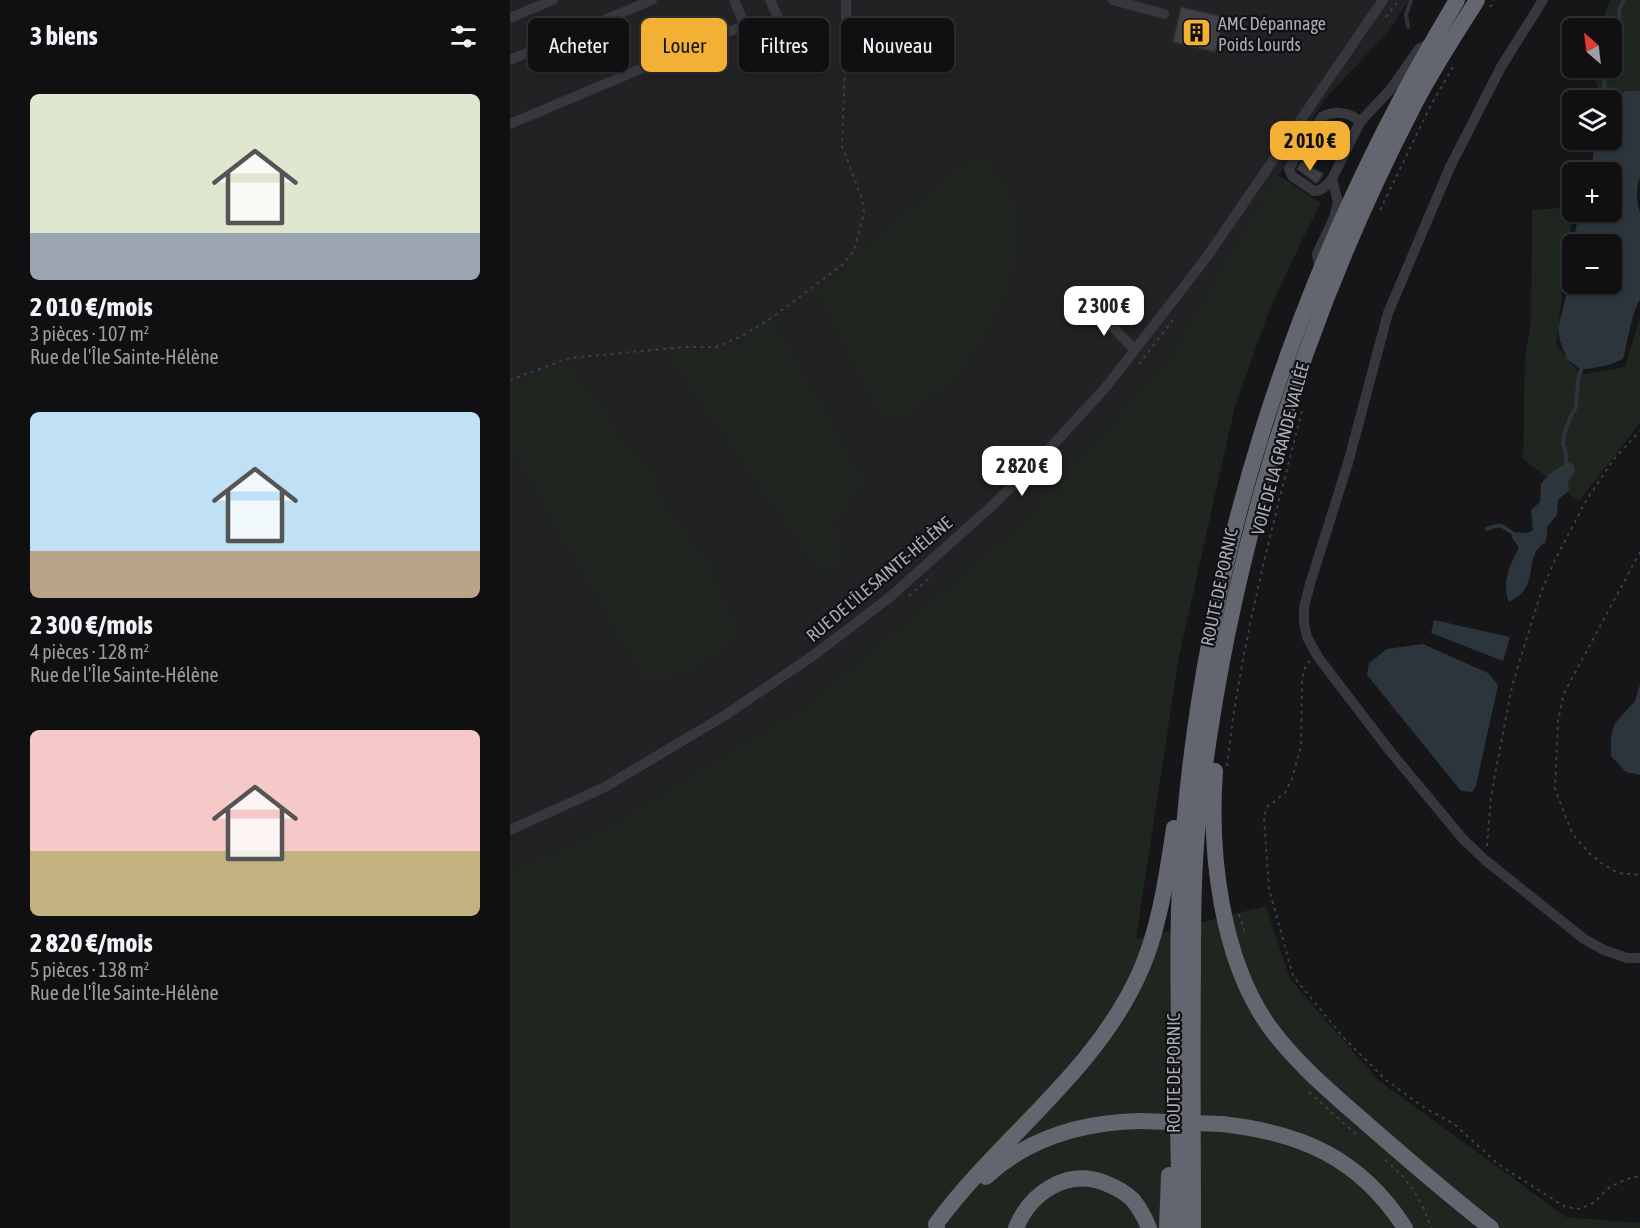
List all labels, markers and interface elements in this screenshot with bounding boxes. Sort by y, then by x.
place label: AMC Dépannage Poids Lourds [1218,13,1326,55]
building icon: AMC Dépannage Poids Lourds [1181,17,1213,49]
chip: Acheter [528,18,629,72]
chip: Louer [641,18,727,72]
chip: Filtres [739,18,829,72]
chip: Nouveau [841,18,954,72]
north arrow [1562,18,1622,78]
map controls [1562,18,1622,294]
icon: filters [447,20,480,53]
text: 3 biens [30,21,98,51]
button: layers [1562,90,1622,150]
pin: 2 010 € [1255,121,1365,172]
text: 2 010 € [1284,129,1336,152]
icon: home [201,133,309,241]
button: + [1562,162,1622,222]
button: − [1562,234,1622,294]
pin: 2 300 € [1049,286,1159,337]
text: 2 010 €/mois [30,292,153,322]
text: 2 300 € [1078,294,1130,317]
text: 3 pièces · 107 m² [30,322,149,345]
text: Rue de l'Île Sainte-Hélène [30,345,219,368]
street label: VOIE DE LA GRANDE VALLÉE [1247,360,1313,537]
pin: 2 820 € [967,446,1077,497]
icon: home [201,451,309,559]
text: 2 820 € [996,454,1048,477]
street label: RUE DE L'ÎLE SAINTE-HÉLÈNE [802,512,956,646]
street label: ROUTE DE PORNIC [1196,526,1242,648]
text: 2 300 €/mois [30,610,153,640]
text: 4 pièces · 128 m² [30,640,149,663]
text: Rue de l'Île Sainte-Hélène [30,663,219,686]
icon: home [201,769,309,877]
text: 2 820 €/mois [30,928,153,958]
text: 5 pièces · 138 m² [30,958,149,981]
text: Rue de l'Île Sainte-Hélène [30,981,219,1004]
street label: ROUTE DE PORNIC [1163,1013,1184,1133]

